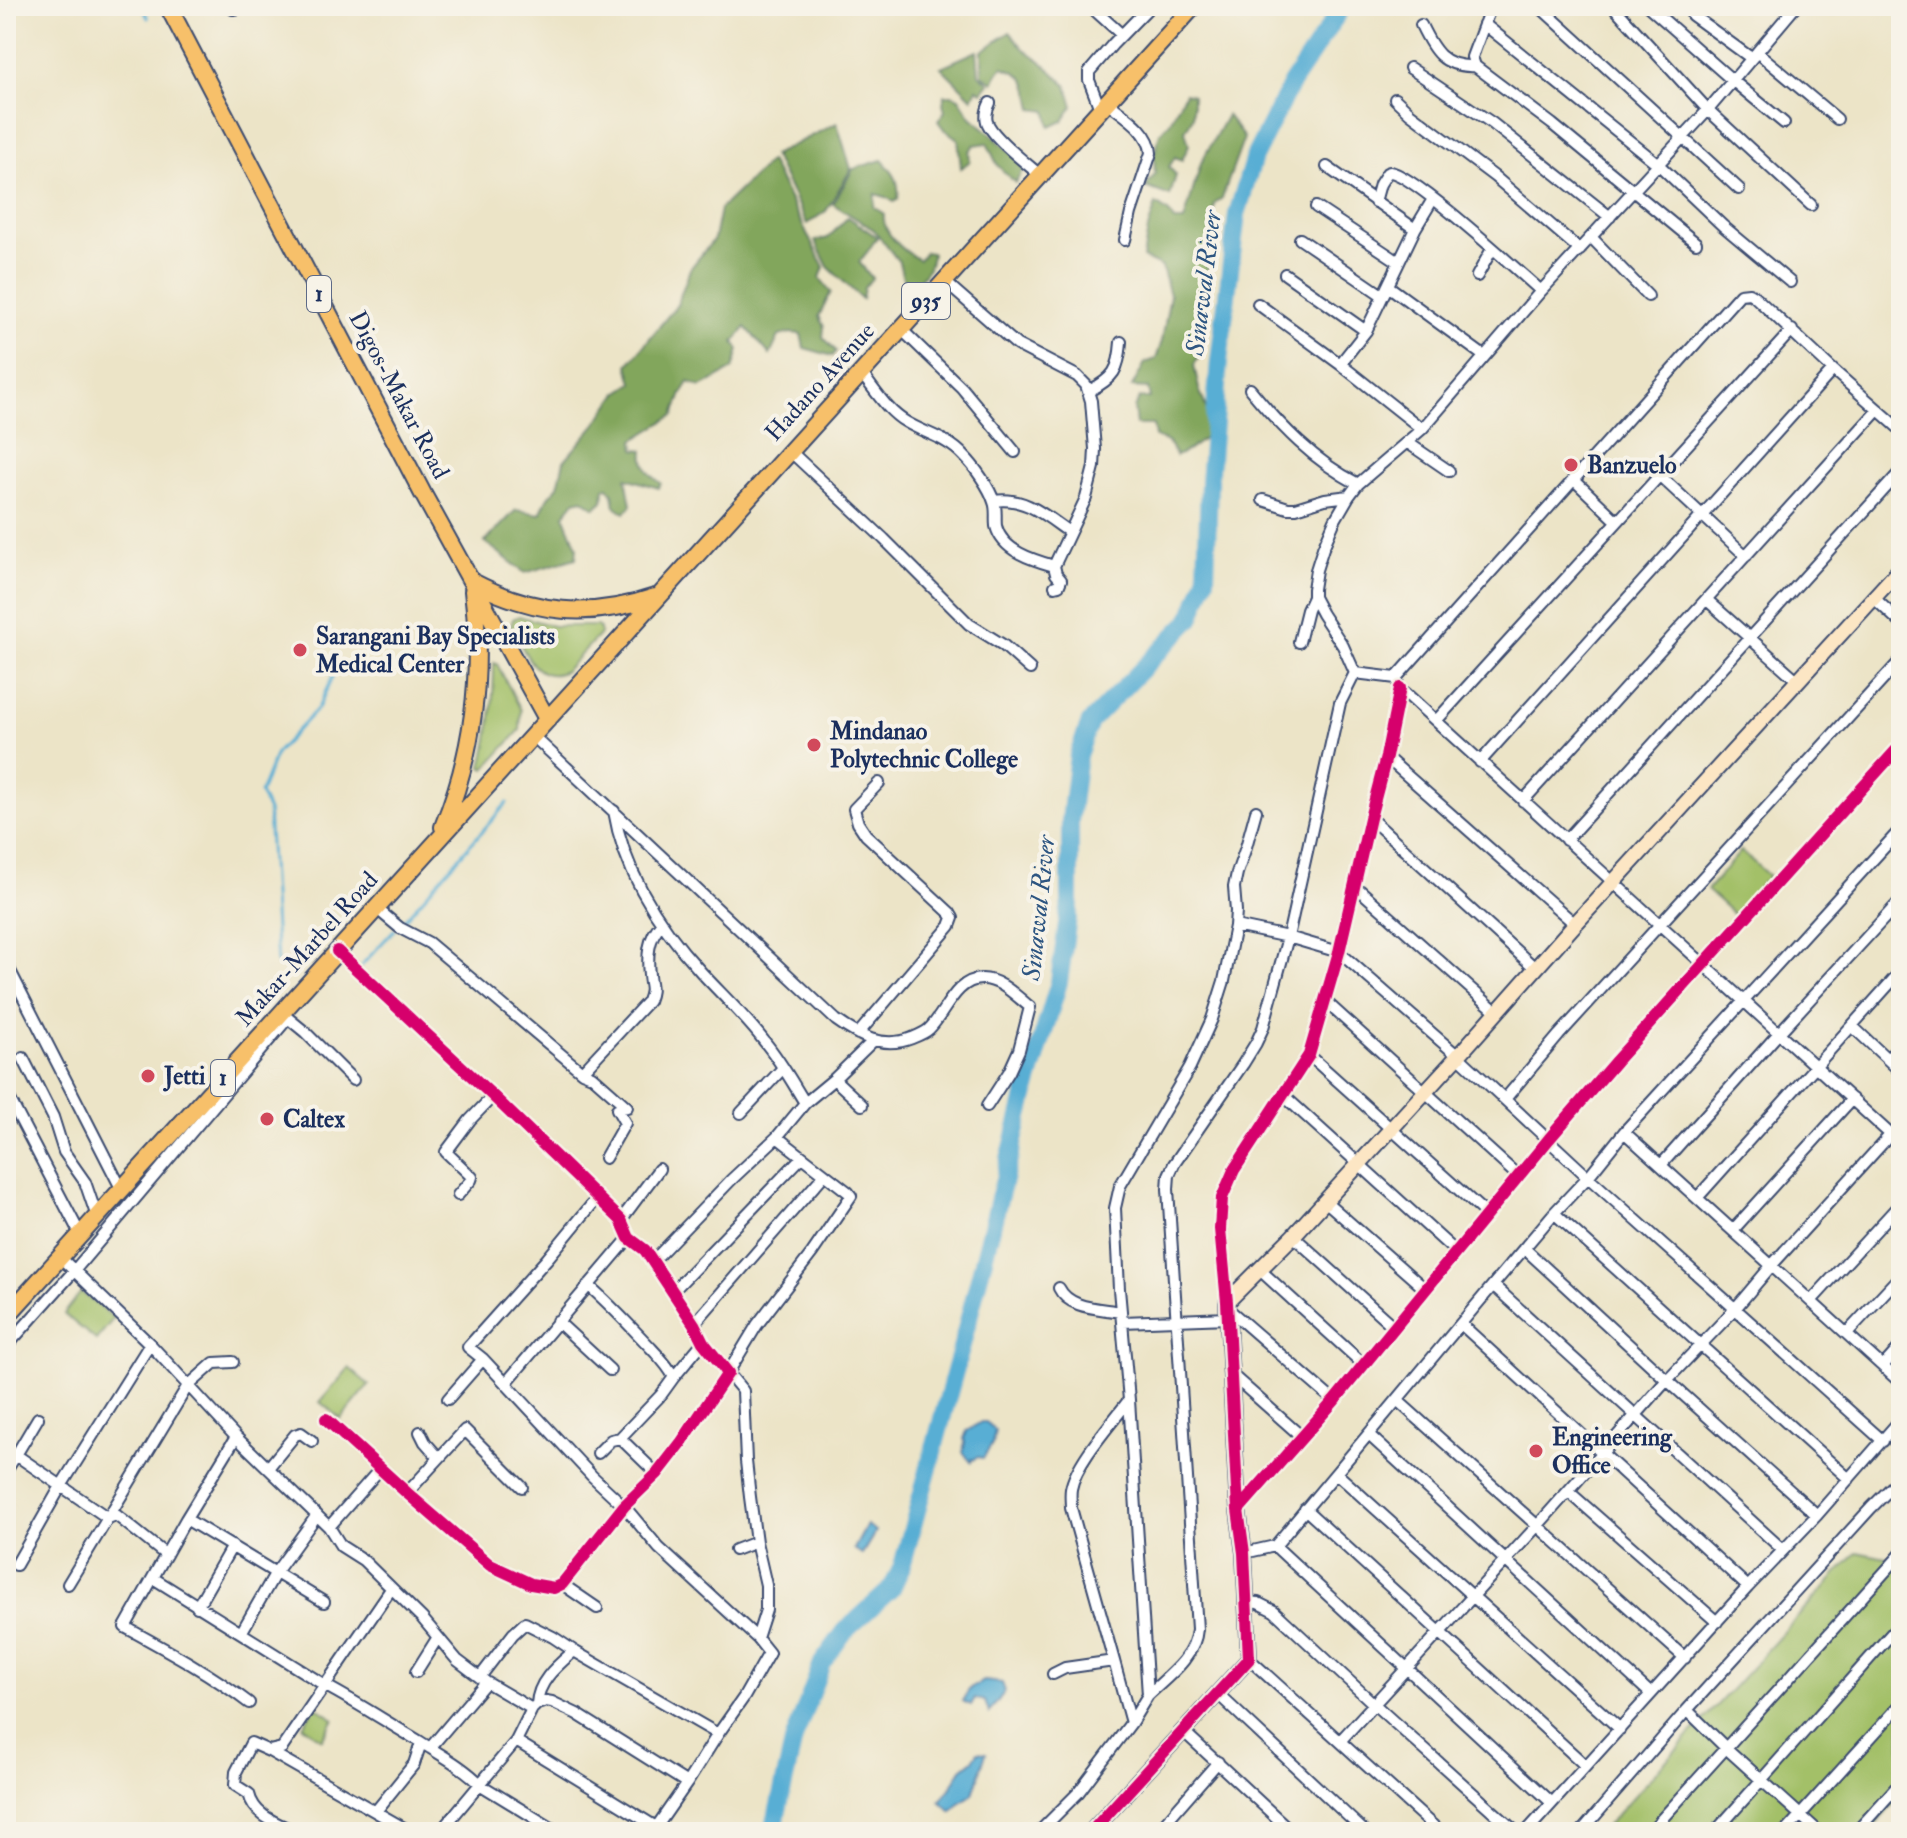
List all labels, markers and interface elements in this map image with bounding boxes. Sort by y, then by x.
water label: Sinawal River [1179,207,1229,358]
road number: 1 [307,276,331,312]
road number: 935 [902,283,950,319]
street label: Digos-Makar Road [342,306,456,485]
street label: Hadano Avenue [758,316,882,448]
place label: Banzuelo [1587,450,1677,481]
marker: Banzuelo [1562,456,1580,474]
place label: Sarangani Bay Specialists Medical Center [315,621,555,680]
marker: Sarangani Bay Specialists Medical Center [291,641,309,659]
place label: Mindanao Polytechnic College [829,716,1018,775]
marker: Mindanao Polytechnic College [805,736,823,754]
water label: Sinawal River [1015,833,1063,983]
street label: Makar-Marbel Road [229,865,385,1033]
road number: 1 [211,1060,235,1096]
place label: Jetti [163,1061,206,1092]
marker: Jetti [139,1067,157,1085]
place label: Caltex [283,1104,345,1135]
marker: Caltex [258,1110,276,1128]
place label: Engineering Office [1552,1422,1673,1481]
marker: Engineering Office [1527,1442,1545,1460]

